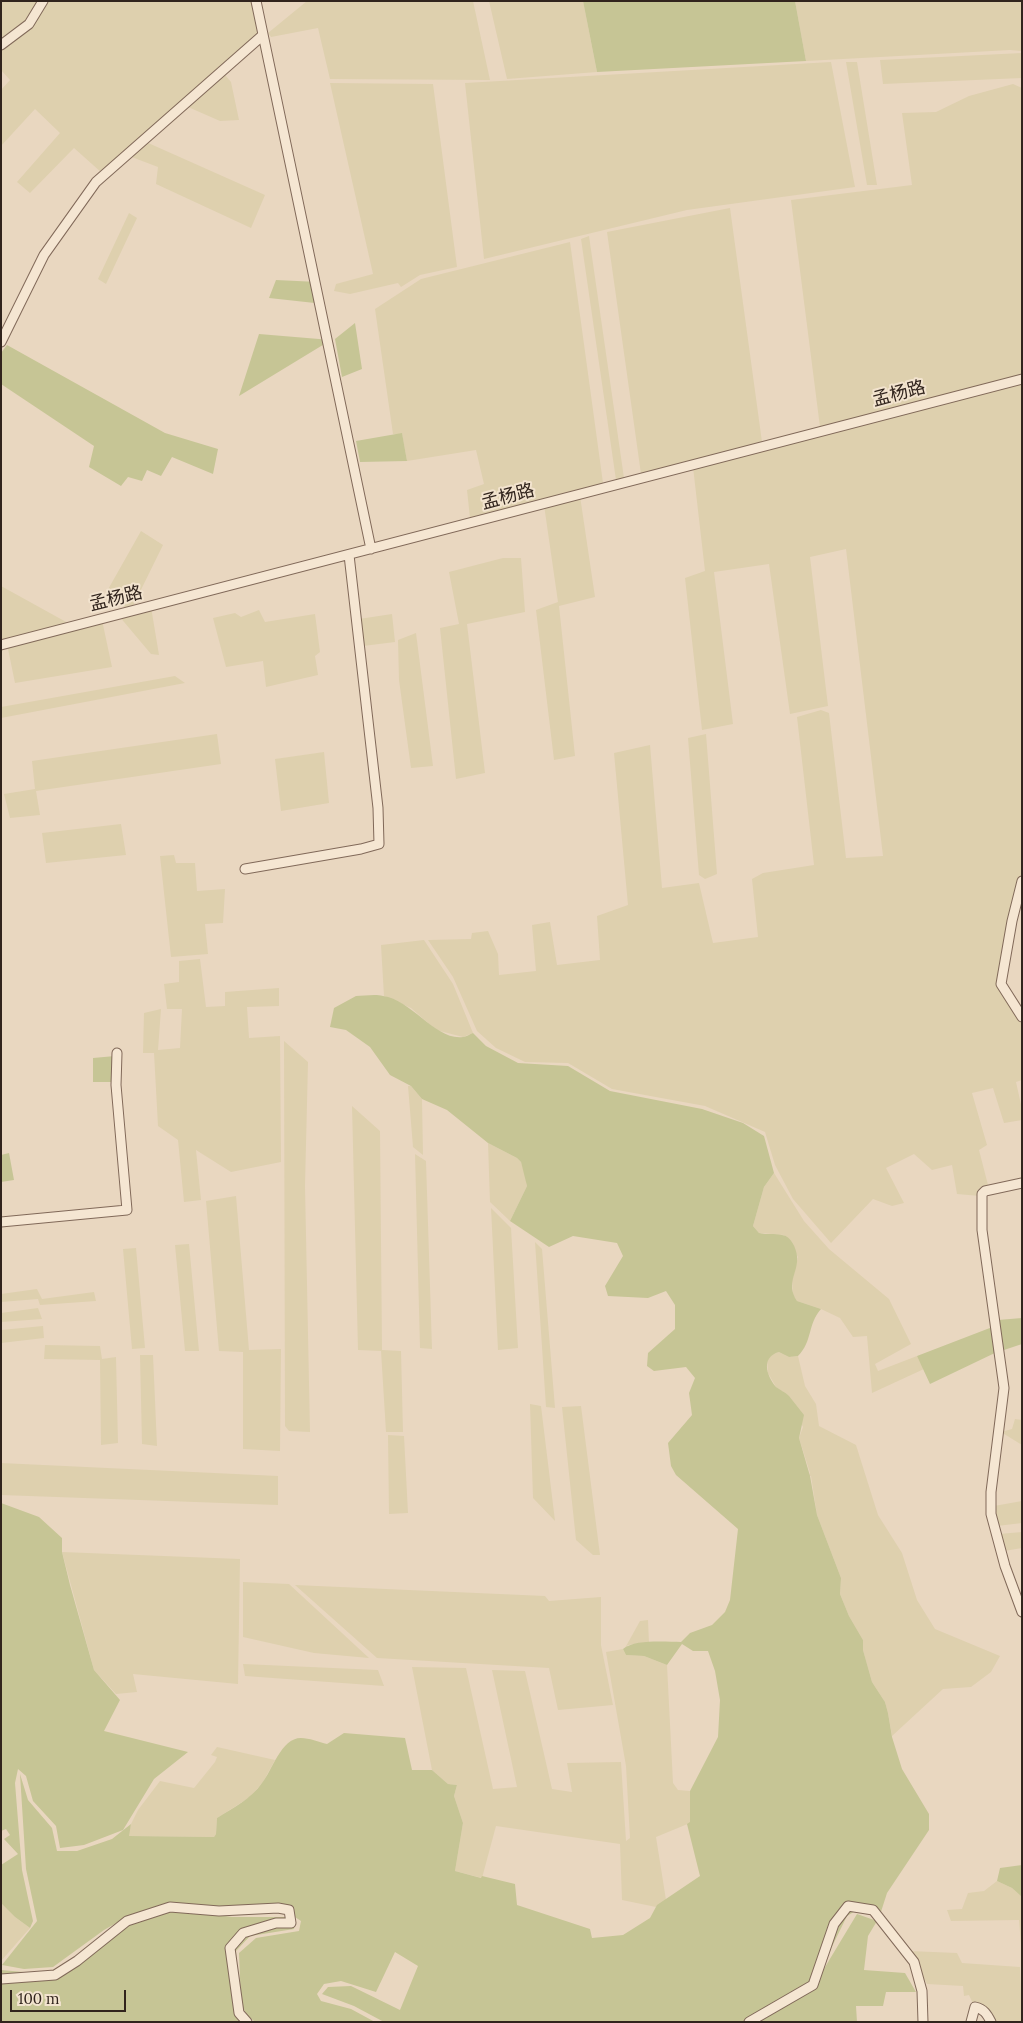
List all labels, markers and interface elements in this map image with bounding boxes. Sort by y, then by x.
street label: 孟杨路 [870,377,928,411]
street label: 孟杨路 [479,480,537,514]
street label: 孟杨路 [87,582,145,616]
scale bar [12,1980,129,2012]
text: 100 m [18,1989,59,2008]

